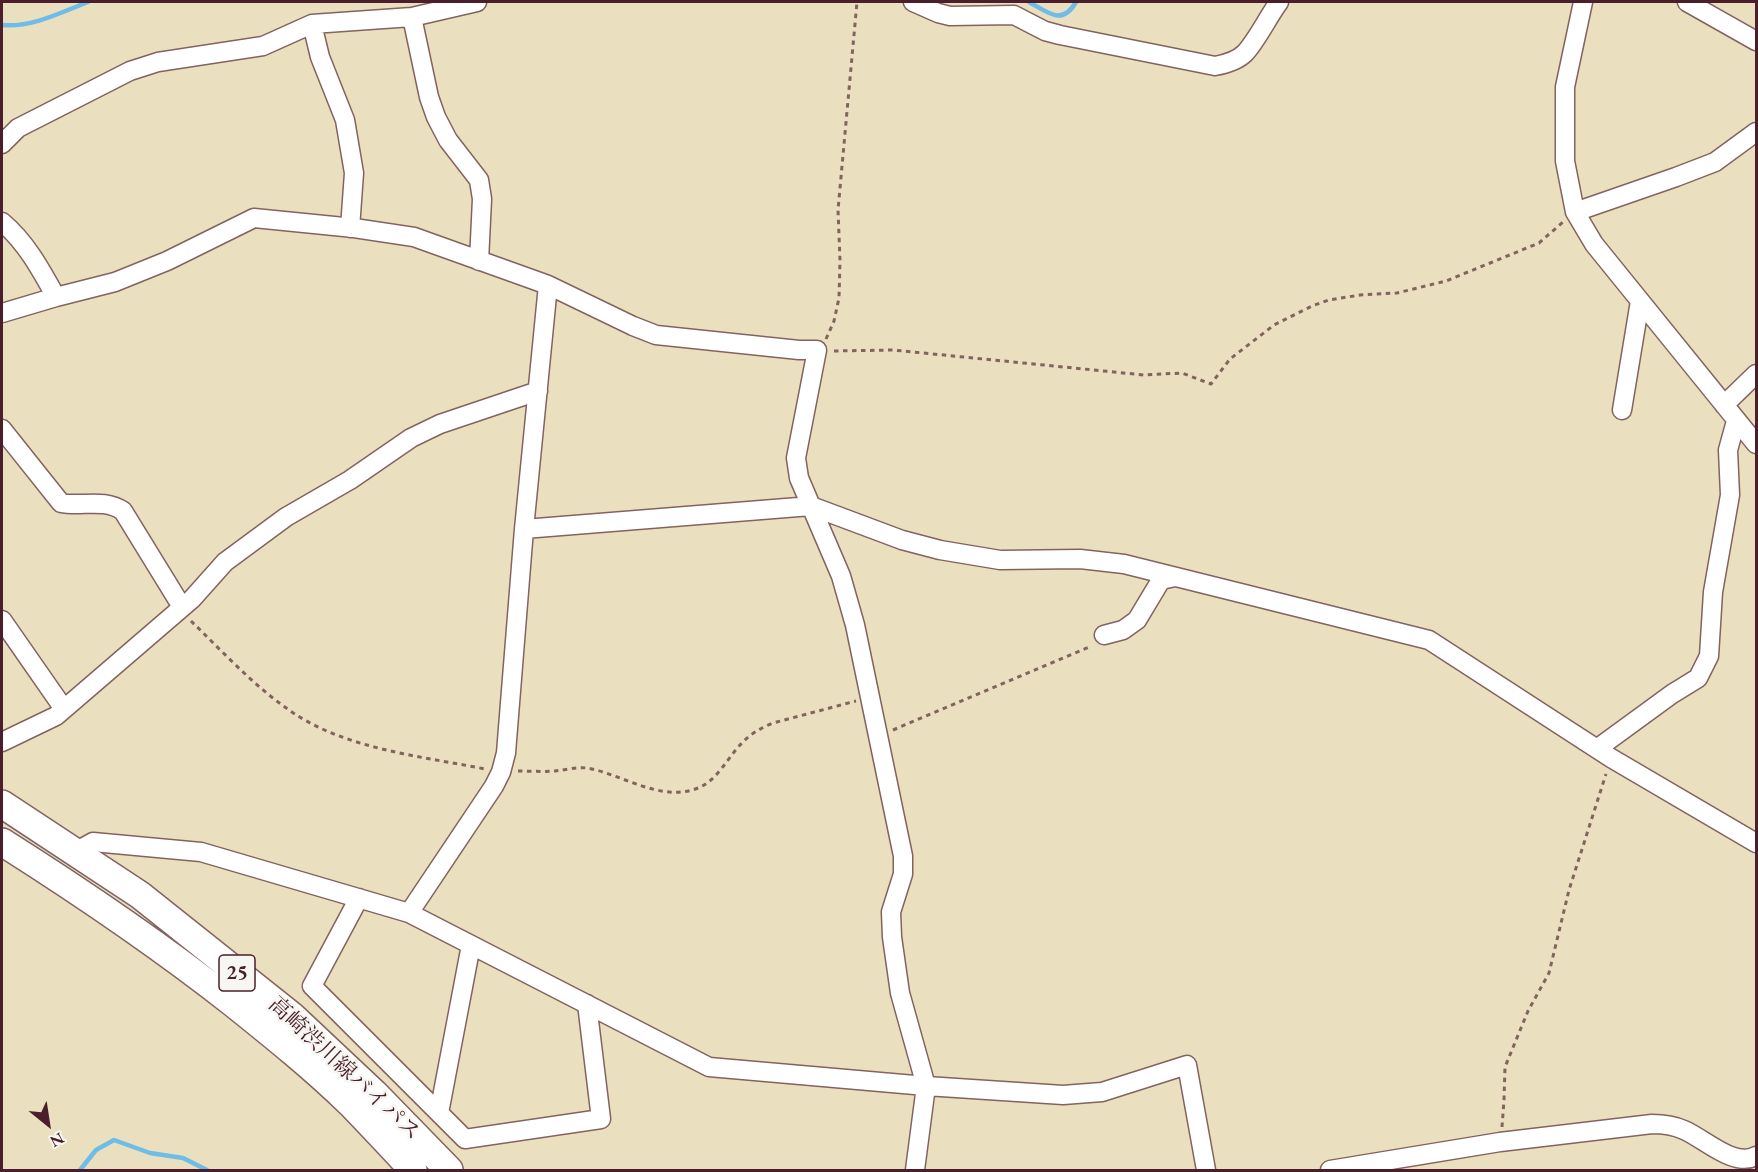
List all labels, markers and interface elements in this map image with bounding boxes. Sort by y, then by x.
road number: 25 [219,955,255,991]
street label: 高崎渋川線バイパス [263,992,425,1146]
north arrow [18,1094,78,1154]
text: N [46,1128,68,1152]

